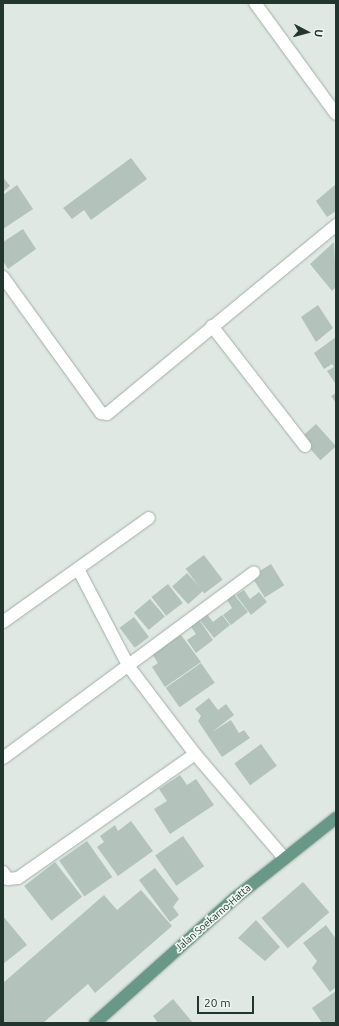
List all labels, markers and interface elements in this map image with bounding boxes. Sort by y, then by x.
north arrow [287,12,327,52]
text: U [313,29,325,38]
street label: Jalan Soekarno-Hatta [173,882,253,954]
scale bar [199,988,256,1014]
text: 20 m [204,996,231,1009]

